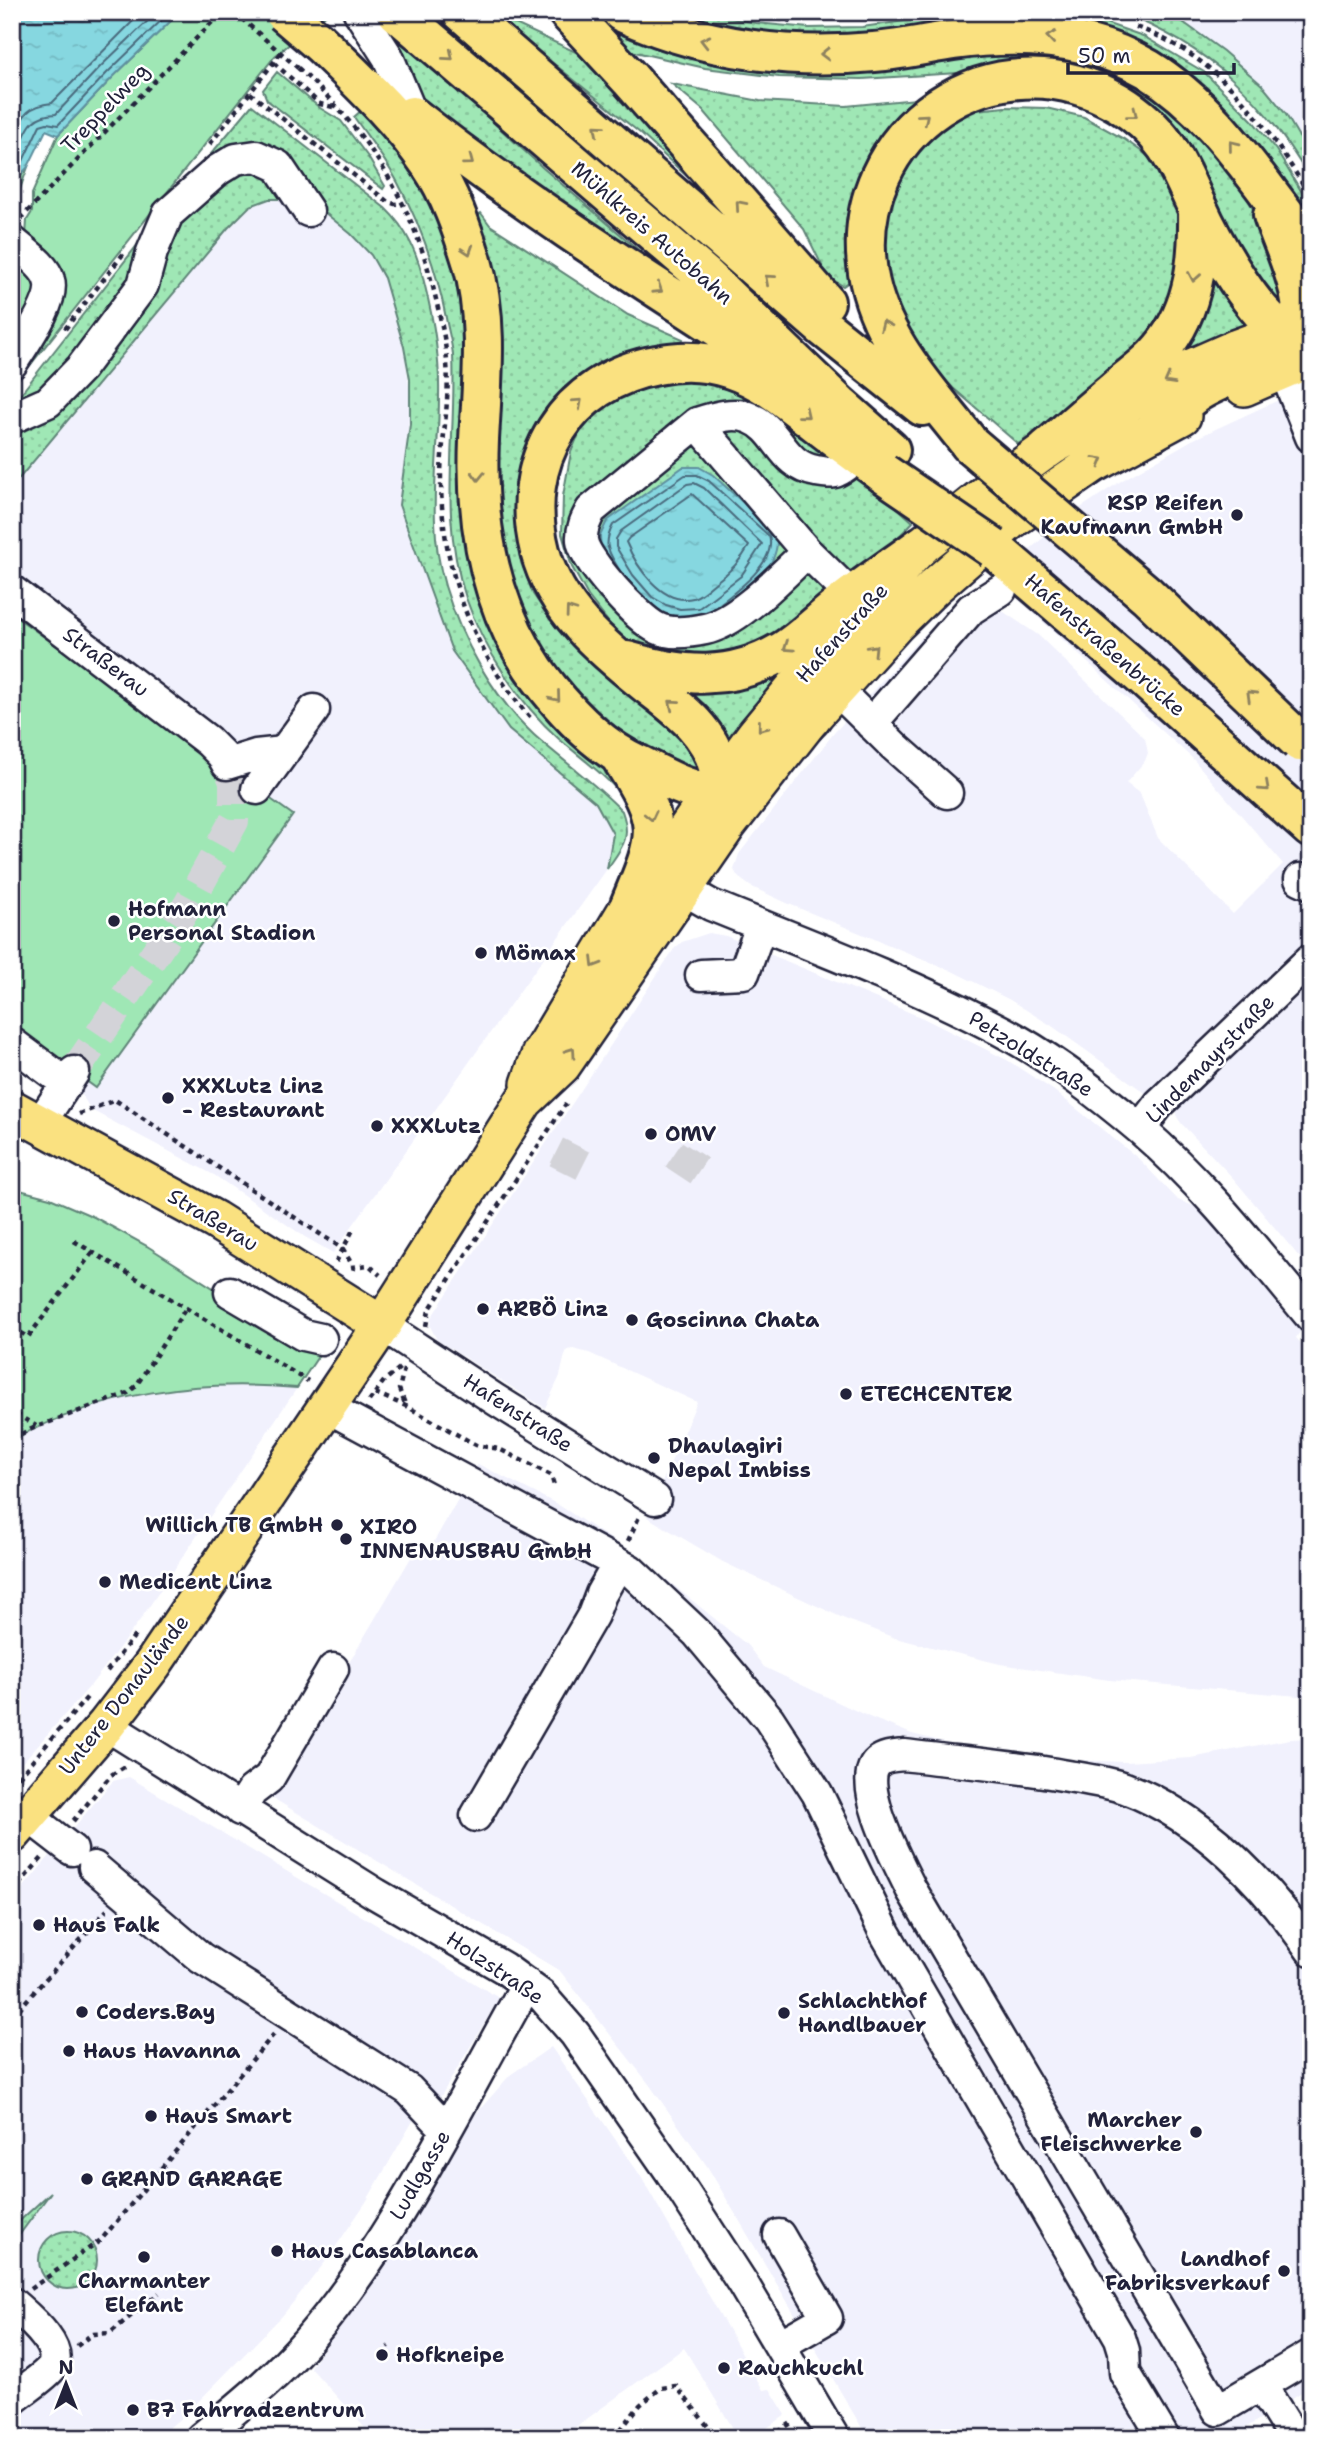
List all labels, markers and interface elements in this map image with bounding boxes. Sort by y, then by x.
one-way arrow [1045,30,1057,45]
scale bar [1068,32,1234,76]
one-way arrow [699,34,711,49]
text: 50 m [1078,42,1131,70]
one-way arrow [819,47,830,62]
one-way arrow [440,48,453,60]
street label: Treppelweg [55,57,155,159]
one-way arrow [1126,106,1138,118]
one-way arrow [916,114,929,126]
one-way arrow [594,125,607,137]
one-way arrow [1229,141,1241,154]
one-way arrow [462,153,474,166]
street label: Mühlkreis Autobahn [565,155,739,311]
one-way arrow [736,200,748,213]
one-way arrow [460,244,474,256]
one-way arrow [1188,271,1203,283]
one-way arrow [764,275,777,288]
one-way arrow [650,280,663,293]
one-way arrow [879,320,893,333]
one-way arrow [1164,372,1176,386]
one-way arrow [570,399,583,412]
one-way arrow [796,406,809,418]
one-way arrow [1092,456,1105,469]
one-way arrow [470,472,486,482]
place label: RSP Reifen Kaufmann GmbH [1041,489,1223,541]
marker: RSP Reifen Kaufmann GmbH [1229,507,1245,523]
street label: Hafenstraßenbrücke [1018,567,1192,723]
street label: Hafenstraße [790,577,894,689]
one-way arrow [566,606,578,619]
street label: Straßerau [57,621,155,703]
one-way arrow [783,639,796,651]
one-way arrow [864,644,877,657]
one-way arrow [548,688,560,701]
one-way arrow [1246,690,1259,703]
one-way arrow [668,700,680,713]
one-way arrow [758,718,770,731]
one-way arrow [1257,778,1270,791]
one-way arrow [643,810,657,822]
place label: Hofmann Personal Stadion [128,895,315,947]
marker: Hofmann Personal Stadion [106,913,122,929]
place label: Mömax [495,939,576,967]
marker: Mömax [473,945,489,961]
one-way arrow [590,956,603,969]
street label: Lindemayrstraße [1139,988,1281,1130]
street label: Petzoldstraße [963,1004,1099,1104]
one-way arrow [563,1047,575,1060]
place label: XXXLutz Linz - Restaurant [182,1072,324,1124]
marker: XXXLutz Linz - Restaurant [160,1090,176,1106]
place label: XXXLutz [391,1112,481,1140]
marker: XXXLutz [369,1118,385,1134]
place label: OMV [665,1120,716,1148]
marker: OMV [643,1126,659,1142]
street label: Straßerau [163,1182,263,1258]
place label: ARBÖ Linz [497,1295,609,1323]
marker: ARBÖ Linz [475,1301,491,1317]
place label: Goscinna Chata [646,1306,820,1334]
marker: Goscinna Chata [624,1312,640,1328]
street label: Hafenstraße [458,1367,578,1459]
place label: ETECHCENTER [860,1380,1013,1408]
marker: ETECHCENTER [838,1386,854,1402]
place label: Dhaulagiri Nepal Imbiss [668,1432,811,1484]
marker: Dhaulagiri Nepal Imbiss [646,1450,662,1466]
place label: Willich TB GmbH [145,1511,323,1539]
place label: XIRO INNENAUSBAU GmbH [360,1513,592,1565]
marker: Willich TB GmbH [329,1517,345,1533]
marker: XIRO INNENAUSBAU GmbH [338,1531,354,1547]
place label: Medicent Linz [119,1568,273,1596]
marker: Medicent Linz [97,1574,113,1590]
street label: Untere Donaulände [53,1609,195,1781]
place label: Haus Falk [53,1911,160,1939]
marker: Haus Falk [31,1917,47,1933]
street label: Holzstraße [441,1925,549,2011]
place label: Schlachthof Handlbauer [798,1987,927,2039]
place label: Coders.Bay [96,1998,215,2026]
marker: Coders.Bay [74,2004,90,2020]
marker: Schlachthof Handlbauer [776,2005,792,2021]
place label: Haus Havanna [83,2037,241,2065]
marker: Haus Havanna [61,2043,77,2059]
place label: Haus Smart [165,2102,292,2130]
place label: Marcher Fleischwerke [1040,2106,1182,2158]
marker: Haus Smart [143,2108,159,2124]
marker: Marcher Fleischwerke [1188,2124,1204,2140]
street label: Ludlgasse [383,2125,457,2225]
place label: GRAND GARAGE [101,2165,283,2193]
marker: GRAND GARAGE [79,2171,95,2187]
place label: Haus Casablanca [291,2237,479,2265]
marker: Haus Casablanca [269,2243,285,2259]
place label: Landhof Fabriksverkauf [1105,2245,1271,2297]
marker: Charmanter Elefant [136,2249,152,2265]
marker: Landhof Fabriksverkauf [1276,2263,1292,2279]
place label: Charmanter Elefant [78,2267,210,2319]
place label: Hofkneipe [396,2341,505,2369]
marker: Hofkneipe [374,2347,390,2363]
north arrow [32,2348,102,2418]
place label: Rauchkuchl [738,2354,864,2382]
text: N [58,2355,74,2380]
marker: Rauchkuchl [716,2360,732,2376]
place label: B7 Fahrradzentrum [147,2396,364,2424]
marker: B7 Fahrradzentrum [125,2402,141,2418]

